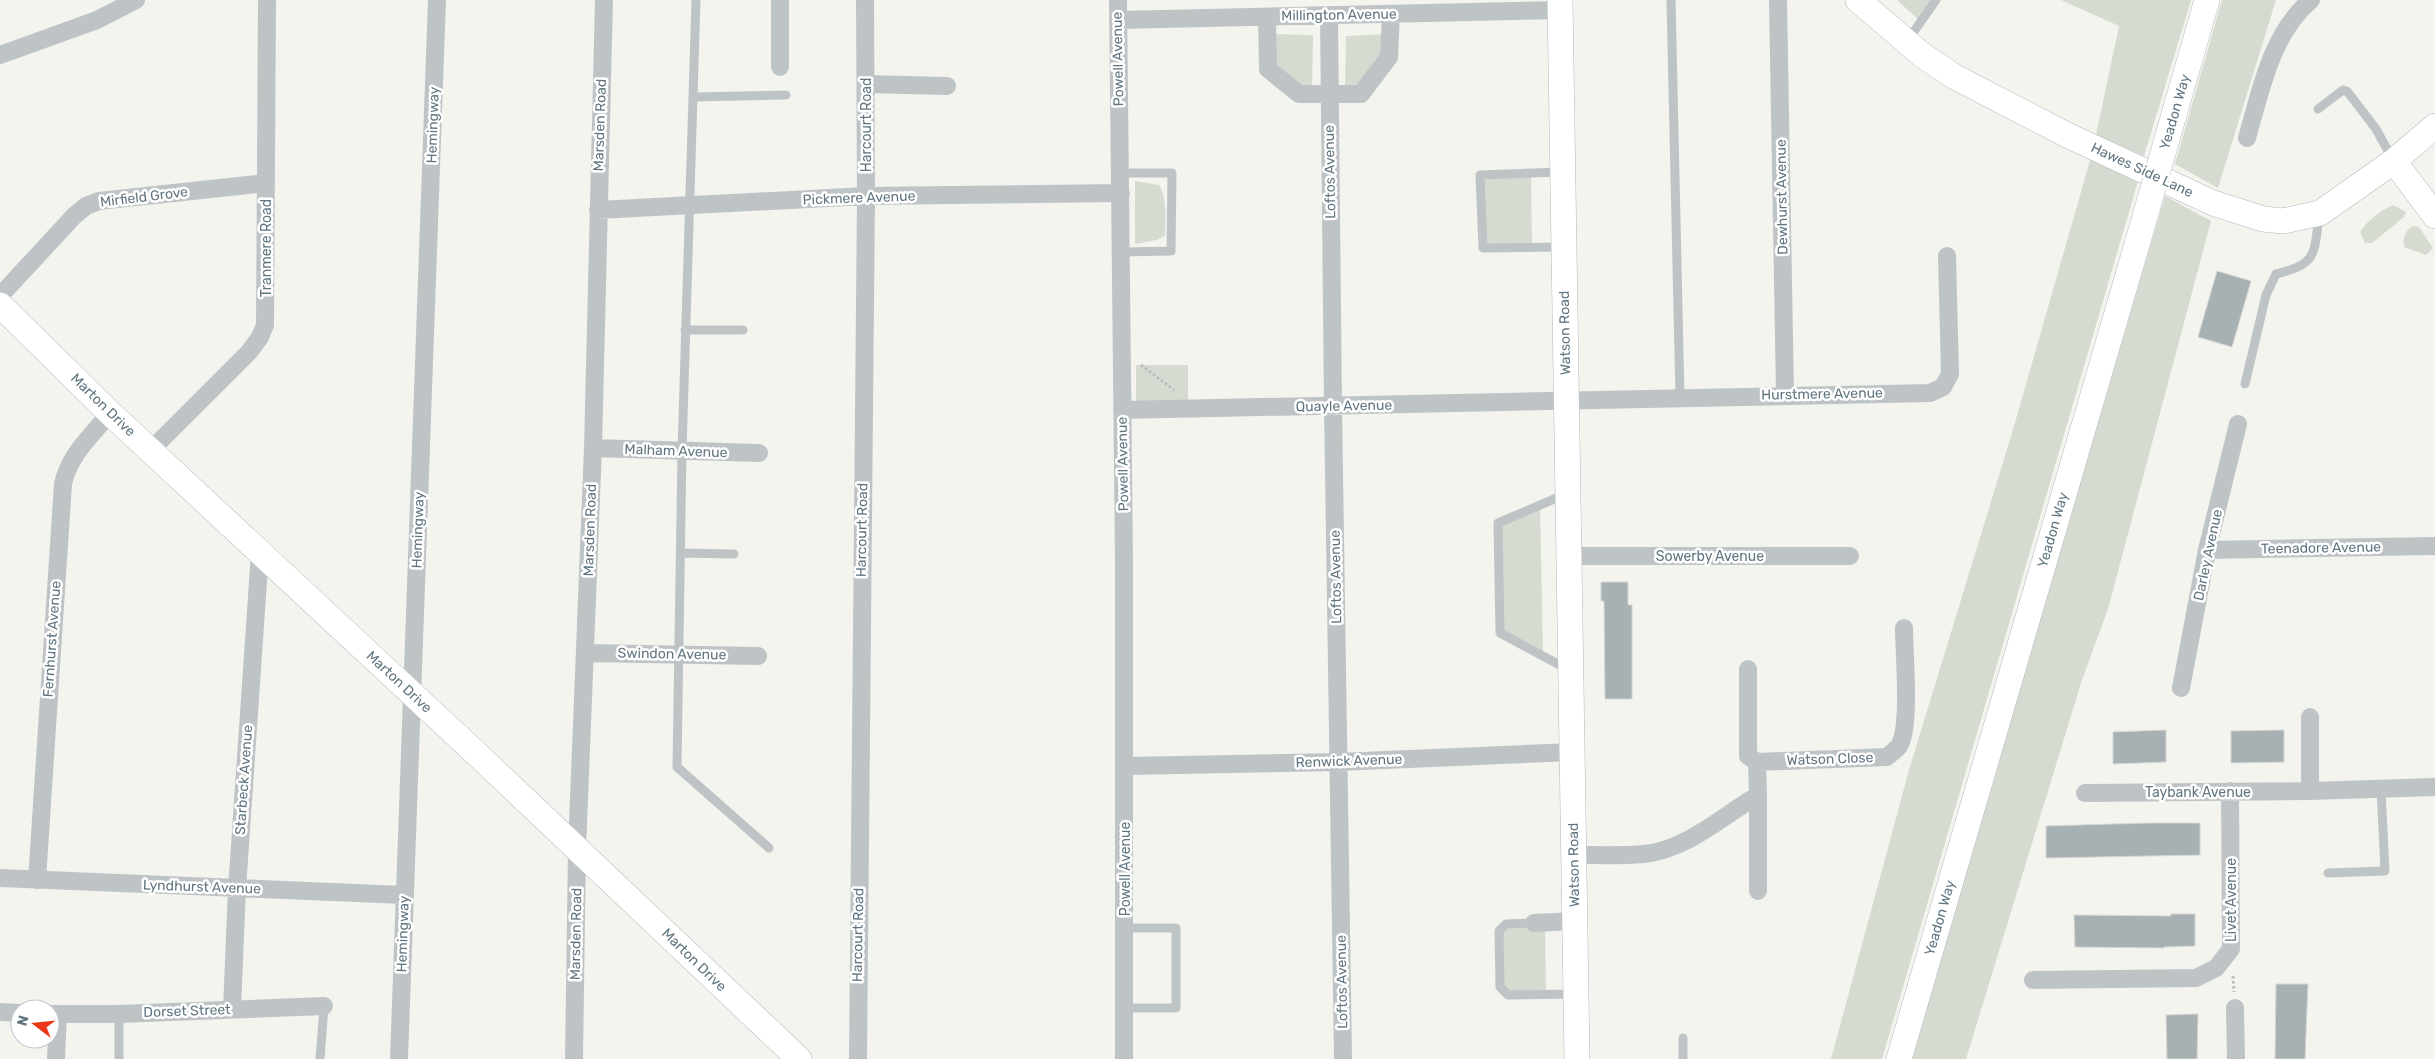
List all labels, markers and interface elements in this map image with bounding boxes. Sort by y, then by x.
street label: Millington Avenue [1281,5,1397,25]
street label: Powell Avenue [1109,11,1127,106]
street label: Yeadon Way [2156,72,2194,152]
street label: Marsden Road [590,78,610,172]
street label: Harcourt Road [858,78,875,172]
street label: Hemingway [423,86,443,164]
street label: Loftos Avenue [1321,125,1339,219]
street label: Dewhurst Avenue [1772,139,1792,255]
street label: Hawes Side Lane [2088,139,2196,201]
street label: Mirfield Grove [99,183,189,211]
street label: Pickmere Avenue [802,188,916,208]
street label: Tranmere Road [258,199,275,297]
street label: Watson Road [1556,291,1574,375]
street label: Marton Drive [67,370,139,440]
street label: Hurstmere Avenue [1761,384,1883,404]
street label: Quayle Avenue [1296,397,1393,415]
street label: Powell Avenue [1114,416,1132,511]
street label: Malham Avenue [624,441,728,461]
street label: Marsden Road [580,483,600,577]
street label: Harcourt Road [853,483,871,577]
street label: Yeadon Way [2034,490,2072,570]
street label: Hemingway [408,491,428,569]
street label: Darley Avenue [2190,508,2226,602]
street label: Loftos Avenue [1327,530,1345,624]
street label: Teenadore Avenue [2261,538,2381,558]
street label: Sowerby Avenue [1656,548,1764,565]
street label: Fernhurst Avenue [39,580,65,698]
street label: Swindon Avenue [617,645,727,663]
street label: Marton Drive [363,647,435,717]
street label: Starbeck Avenue [232,724,256,836]
street label: Watson Close [1786,749,1874,769]
street label: Renwick Avenue [1295,751,1403,771]
street label: Taybank Avenue [2145,784,2251,801]
street label: Powell Avenue [1117,822,1134,916]
street label: Watson Road [1565,823,1583,907]
street label: Livet Avenue [2223,858,2240,942]
street label: Lyndhurst Avenue [143,876,261,898]
street label: Yeadon Way [1921,878,1959,958]
street label: Marsden Road [567,888,585,980]
street label: Harcourt Road [849,888,867,982]
street label: Hemingway [393,895,413,973]
street label: Marton Drive [658,925,730,995]
street label: Loftos Avenue [1333,935,1351,1029]
north arrow [10,999,60,1049]
street label: Dorset Street [143,1001,231,1021]
text: N [13,1013,33,1028]

